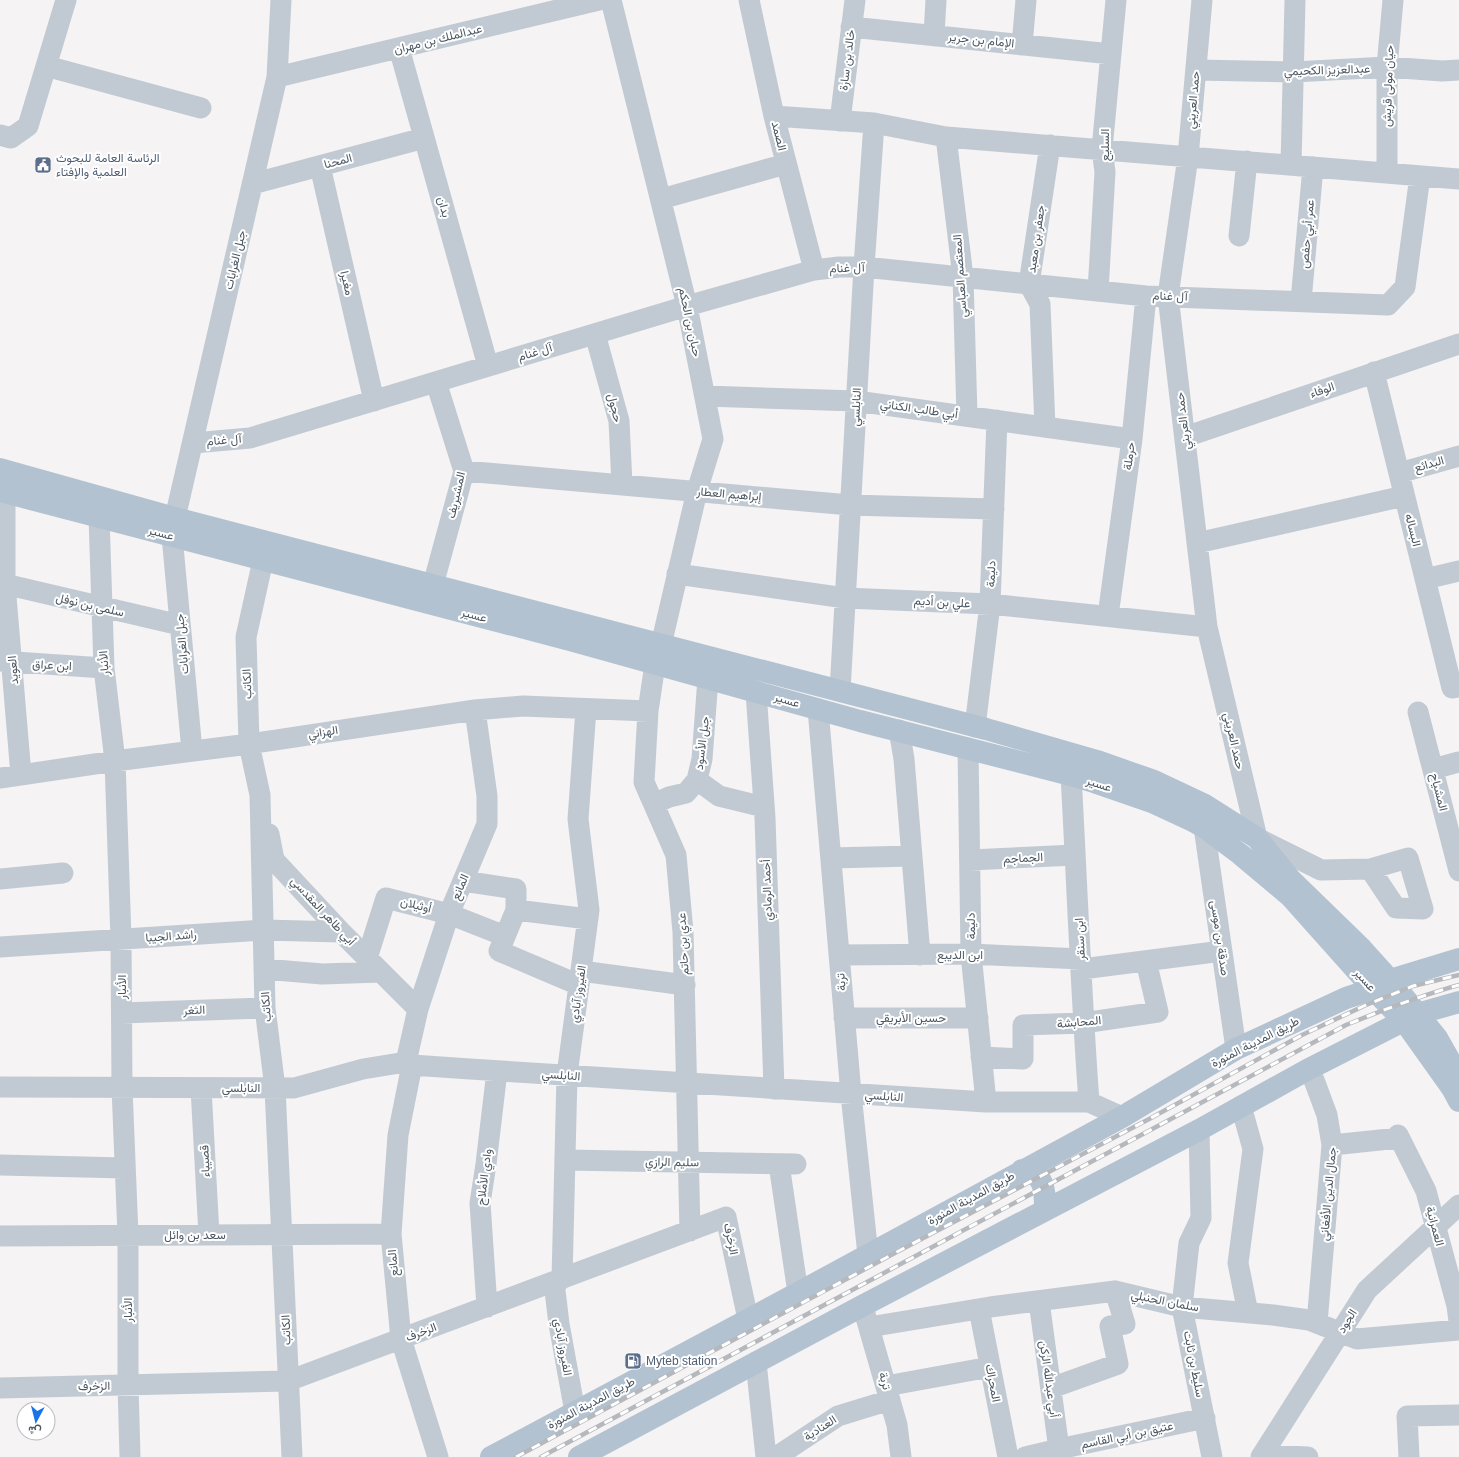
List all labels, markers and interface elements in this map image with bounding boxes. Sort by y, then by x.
street label: عبدالملك بن مهران [392,21,484,58]
street label: خالد بن سارة [836,29,859,91]
street label: الإمام بن جرير [946,29,1015,51]
street label: حيان مولى قريش [1380,45,1397,127]
street label: عبدالعزيز الكحيمي [1284,61,1371,82]
street label: حمد العريني [1184,71,1205,130]
street label: الصمد [769,120,789,152]
street label: السليع [1098,129,1114,161]
place label: الرئاسة العامة للبحوث العلمية والإفتاء [56,151,160,180]
street label: المحنا [322,151,354,171]
public building icon: الرئاسة العامة للبحوث العلمية والإفتاء [33,155,53,175]
street label: بدان [435,195,453,219]
street label: عمر أبي حفص [1297,199,1320,269]
street label: جعفر بن معبد [1024,204,1049,274]
street label: جبل الغرابات [221,229,250,291]
street label: المعتصم العباسي [950,234,973,318]
street label: آل غنام [829,260,866,277]
street label: مغيرا [336,269,357,297]
street label: حبان بن الحكم [675,286,704,358]
street label: آل غنام [1152,288,1189,305]
street label: آل غنام [516,340,555,365]
street label: الوفاء [1308,379,1336,402]
street label: النابلسي [848,387,867,427]
street label: حمد العريني [1173,391,1196,451]
street label: حجول [604,392,625,424]
street label: أبي طالب الكناني [879,397,959,424]
street label: آل غنام [206,431,243,450]
street label: حرملة [1120,441,1139,471]
street label: البدائع [1412,453,1446,477]
street label: المشيريف [444,470,469,520]
street label: إبراهيم العطار [695,484,762,505]
street label: البساله [1402,512,1424,548]
street label: عسير [146,523,175,544]
street label: دليمة [984,560,998,588]
street label: سلمى بن نوفل [54,590,125,621]
street label: علي بن أديم [913,594,971,613]
street label: عسير [459,605,488,626]
street label: جبل الغرابات [172,613,193,675]
street label: الأنبار [96,650,113,677]
street label: العويد [5,655,22,685]
street label: ابن عراق [32,657,72,674]
street label: الكاتب [239,669,255,699]
street label: عسير [771,689,801,711]
street label: حمد العريني [1218,711,1247,771]
street label: جبل الأسود [692,715,713,771]
street label: الهزاني [307,723,339,744]
street label: المشياح [1426,771,1450,813]
street label: عسير [1083,773,1113,796]
street label: الجماجم [1003,850,1043,867]
street label: أحمد الرمادي [759,859,778,921]
street label: المانع [448,872,474,903]
street label: أبي طاهر المقدسي [285,874,358,950]
street label: أوثيلان [399,894,433,917]
street label: صدقة بن موسى [1207,899,1232,977]
street label: عدي بن حاتم [674,912,695,976]
street label: دليمة [964,912,978,939]
street label: ابن سنقر [1072,917,1089,962]
street label: راشد الجيبا [145,927,197,946]
street label: ابن الديبع [937,948,983,964]
street label: الفيروز آبادي [567,964,592,1024]
street label: عسير [1350,965,1379,995]
street label: تربة [833,972,850,991]
street label: الأنبار [115,975,130,1000]
street label: الكاتب [258,991,274,1023]
street label: الثغر [182,1003,205,1018]
street label: حسين الأبريقي [876,1011,946,1028]
street label: المحابشة [1056,1013,1102,1031]
street label: طريق المدينة المنورة [1209,1014,1302,1071]
street label: النابلسي [541,1067,581,1086]
street label: النابلسي [222,1081,260,1098]
street label: النابلسي [864,1088,904,1107]
street label: قصيباء [197,1144,213,1178]
street label: جمال الدين الأفغاني [1317,1146,1342,1242]
street label: وادي الأملاح [474,1148,497,1206]
street label: سليم الرازي [645,1155,699,1172]
street label: طريق المدينة المنورة [925,1168,1017,1228]
street label: العمرانية [1422,1205,1447,1248]
street label: الزخرف [720,1222,741,1256]
street label: سعد بن وائل [164,1228,226,1243]
street label: المانع [385,1249,403,1277]
street label: سلمان الحنبلي [1129,1288,1200,1317]
street label: الأنبار [121,1298,136,1323]
street label: الجود [1334,1306,1361,1336]
street label: الكاتب [278,1315,294,1345]
street label: الفيروز آبادي [548,1317,575,1377]
street label: الزخرف [403,1320,439,1345]
street label: سليط بن ثابت [1180,1330,1207,1399]
street label: أبي عبدالله الركن [1034,1340,1061,1419]
fuel station icon: Myteb station [623,1351,643,1371]
place label: Myteb station [646,1354,717,1368]
street label: المحراك [981,1363,1004,1403]
street label: تربة [875,1371,894,1392]
street label: طريق المدينة المنورة [545,1374,638,1433]
street label: الزخرف [78,1379,110,1394]
north arrow [16,1401,56,1441]
street label: العنادية [801,1412,839,1444]
street label: عتيق بن أبي القاسم [1080,1418,1175,1455]
text: ش [27,1423,42,1438]

